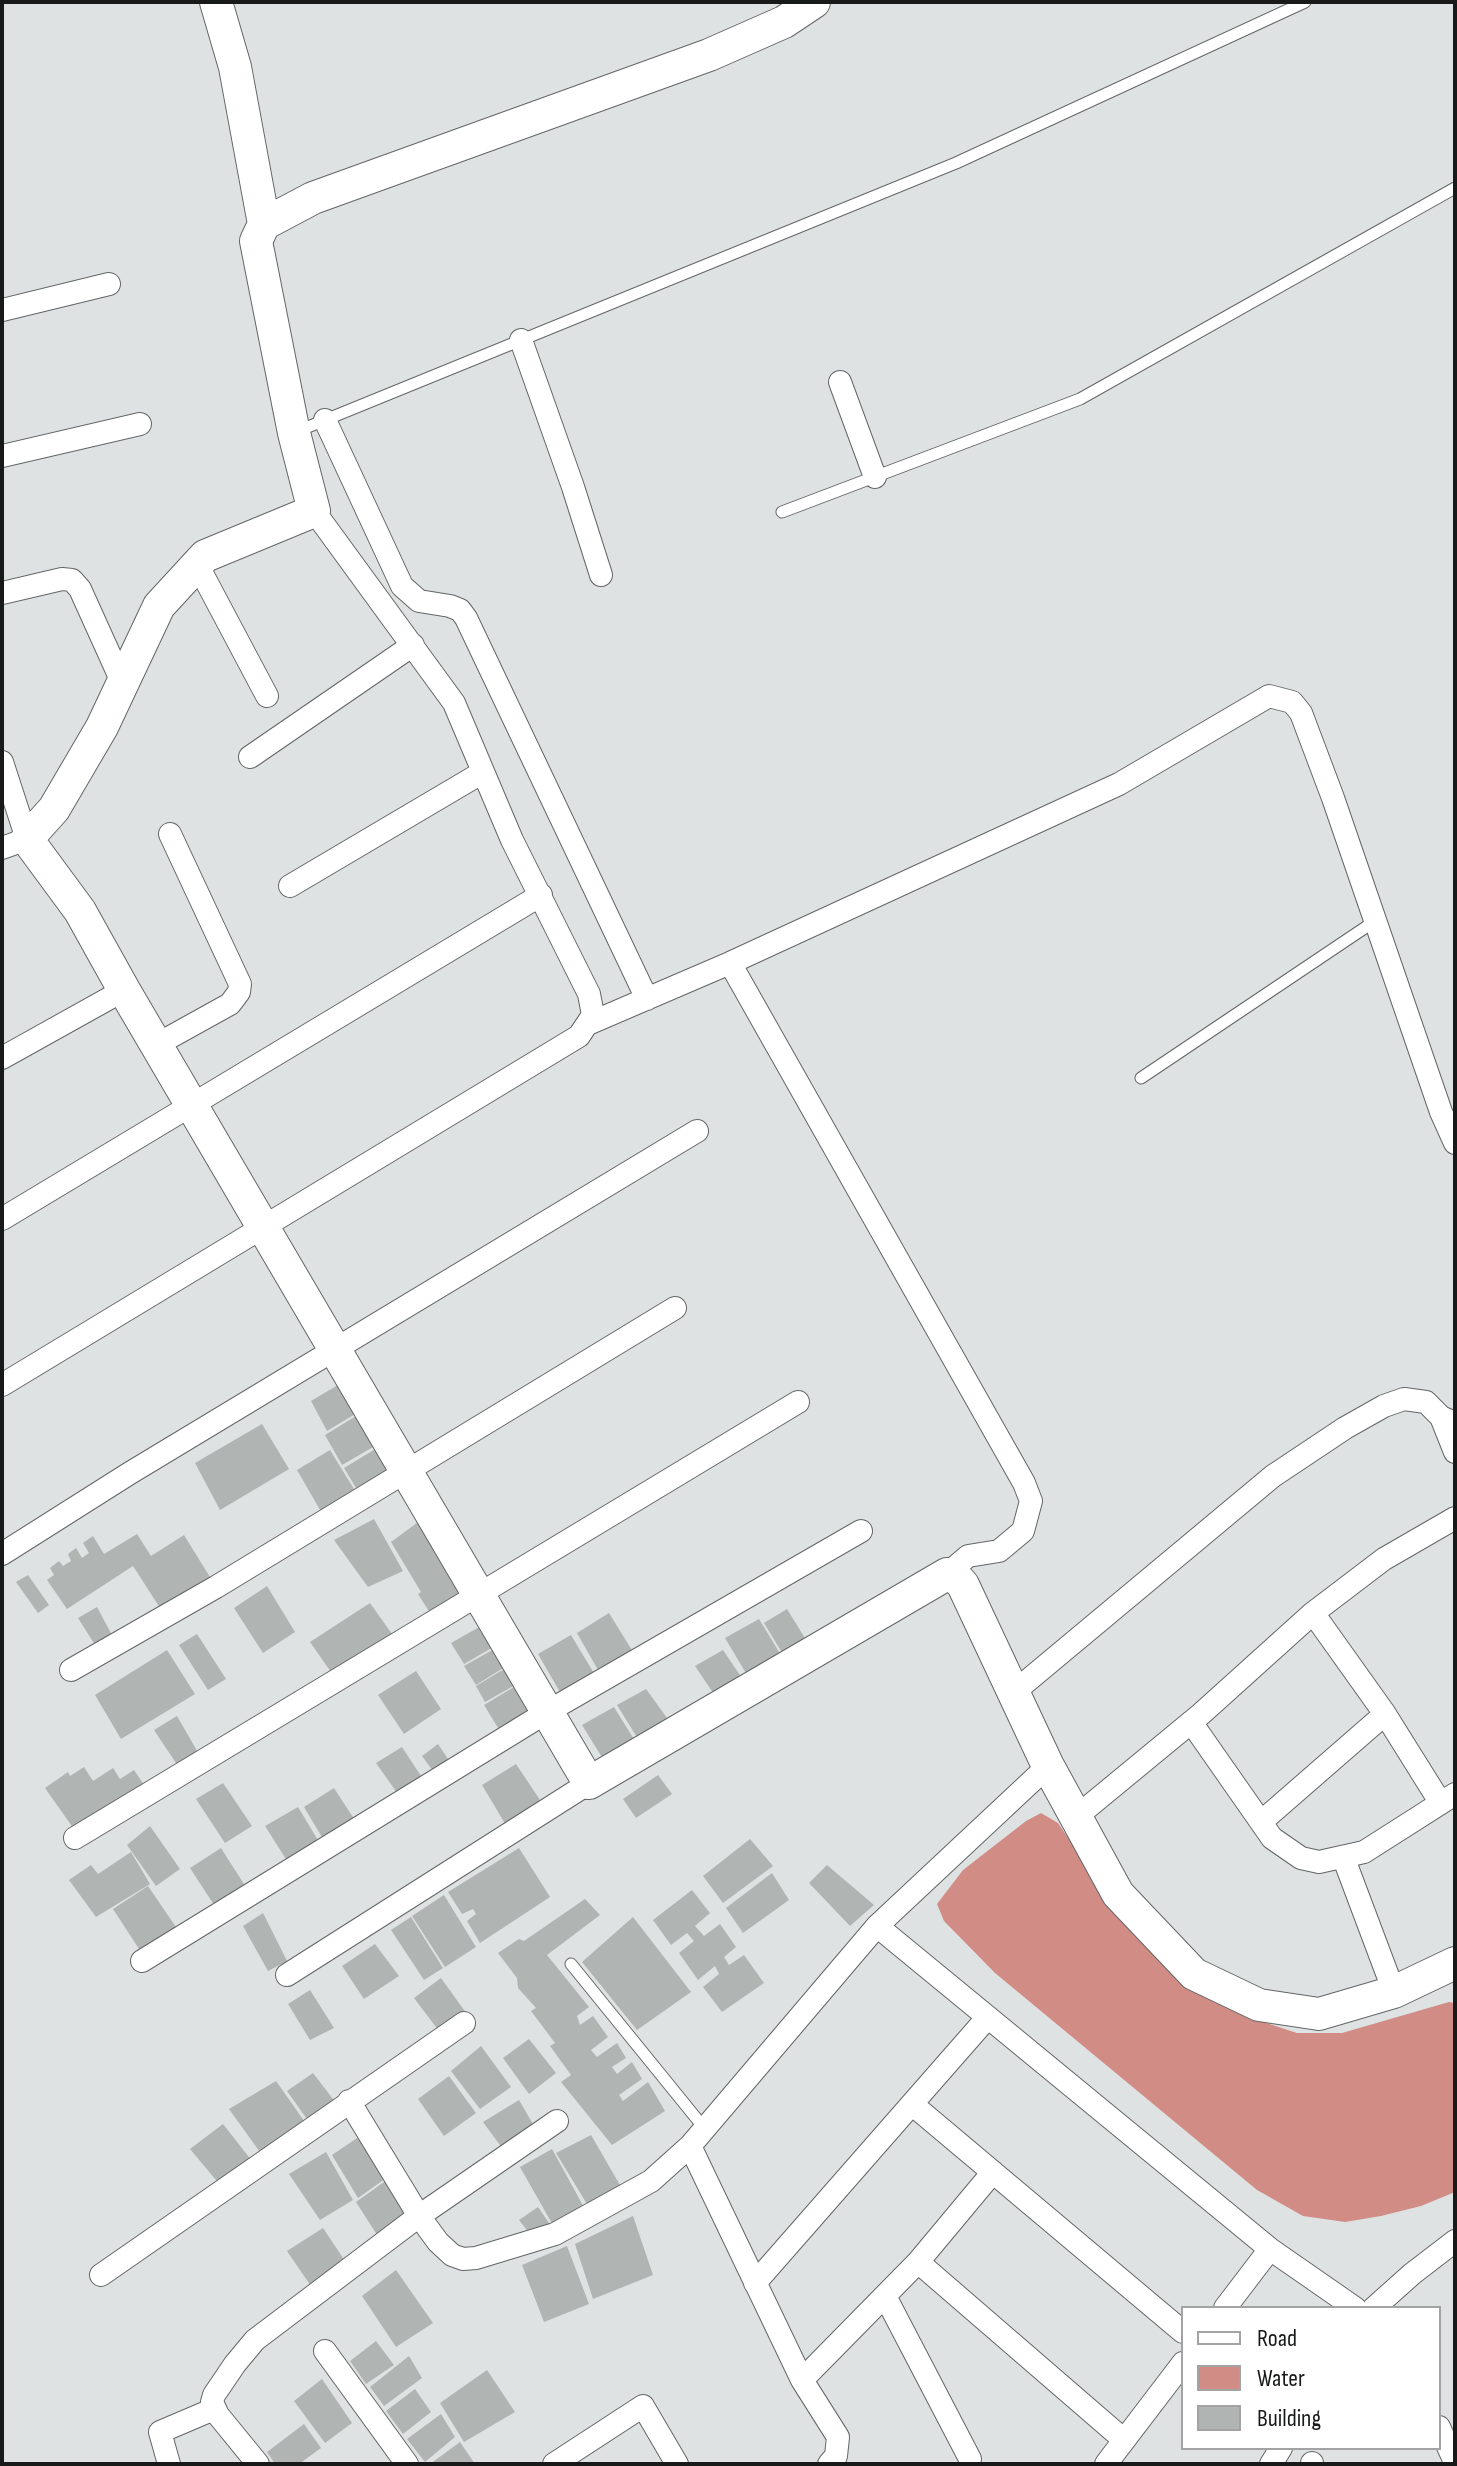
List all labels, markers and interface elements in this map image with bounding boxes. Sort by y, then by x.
legend [1181,2306,1441,2450]
text: Road [1257,2324,1297,2353]
text: Water [1257,2364,1305,2393]
text: Building [1257,2404,1321,2433]

